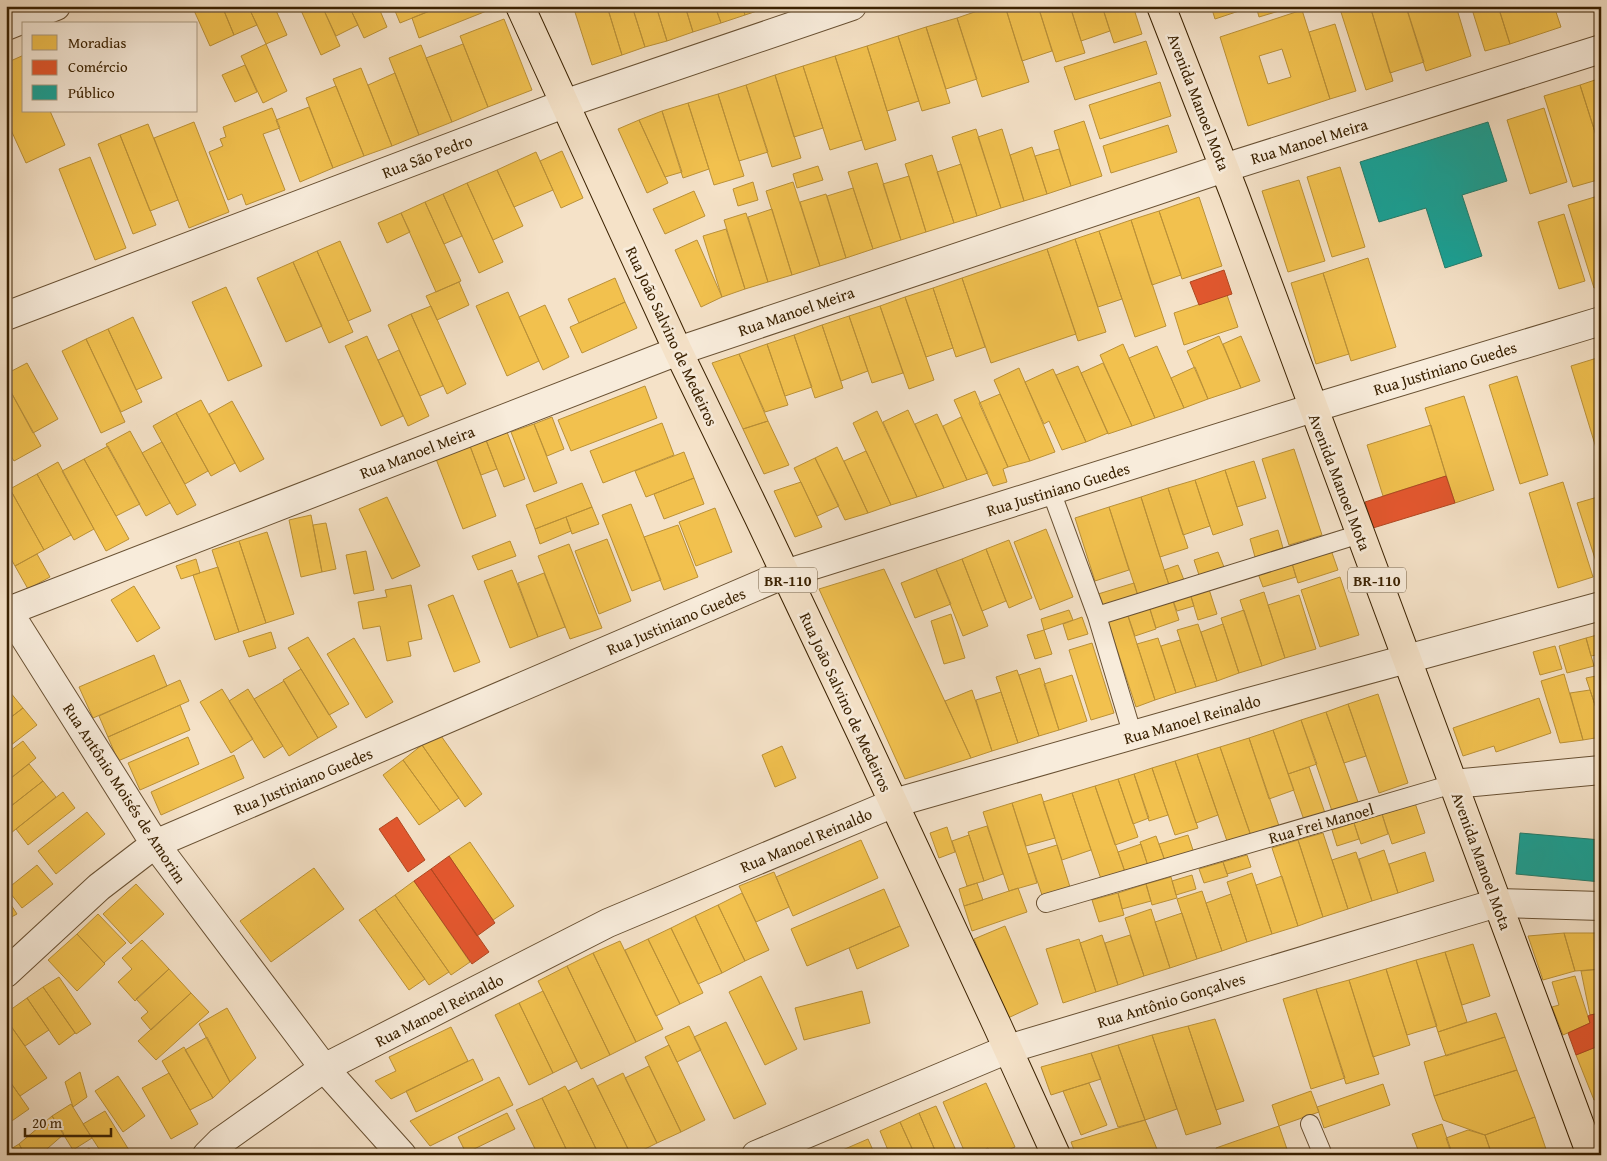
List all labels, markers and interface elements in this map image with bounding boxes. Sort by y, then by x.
legend [22,22,198,112]
street label: Avenida Manoel Mota [1162,30,1236,174]
text: Moradias [68,32,126,53]
text: Comércio [68,56,128,77]
text: Público [68,82,115,103]
street label: Rua Manoel Meira [1247,112,1371,170]
street label: Rua São Pedro [378,128,476,184]
street label: Rua João Salvino de Medeiros [620,242,724,430]
street label: Rua Manoel Meira [735,280,858,342]
street label: Rua Justiniano Guedes [1370,335,1520,401]
street label: Avenida Manoel Mota [1303,410,1377,554]
street label: Rua Manoel Meira [356,419,478,485]
street label: Rua Justiniano Guedes [983,456,1133,522]
road number: BR-110 [759,568,817,592]
road number: BR-110 [1348,568,1406,592]
street label: Rua Justiniano Guedes [603,581,749,661]
street label: Rua João Salvino de Medeiros [794,608,898,796]
street label: Rua Manoel Reinaldo [1121,688,1263,750]
street label: Rua Antônio Moisés de Amorim [58,698,192,888]
street label: Rua Justiniano Guedes [230,741,376,821]
street label: Avenida Manoel Mota [1446,789,1518,934]
street label: Rua Frei Manoel [1266,796,1377,849]
street label: Rua Manoel Reinaldo [736,801,876,879]
street label: Rua Antônio Gonçalves [1094,966,1248,1034]
street label: Rua Manoel Reinaldo [371,967,507,1053]
scale bar [25,1106,111,1138]
text: 20 m [32,1112,63,1133]

